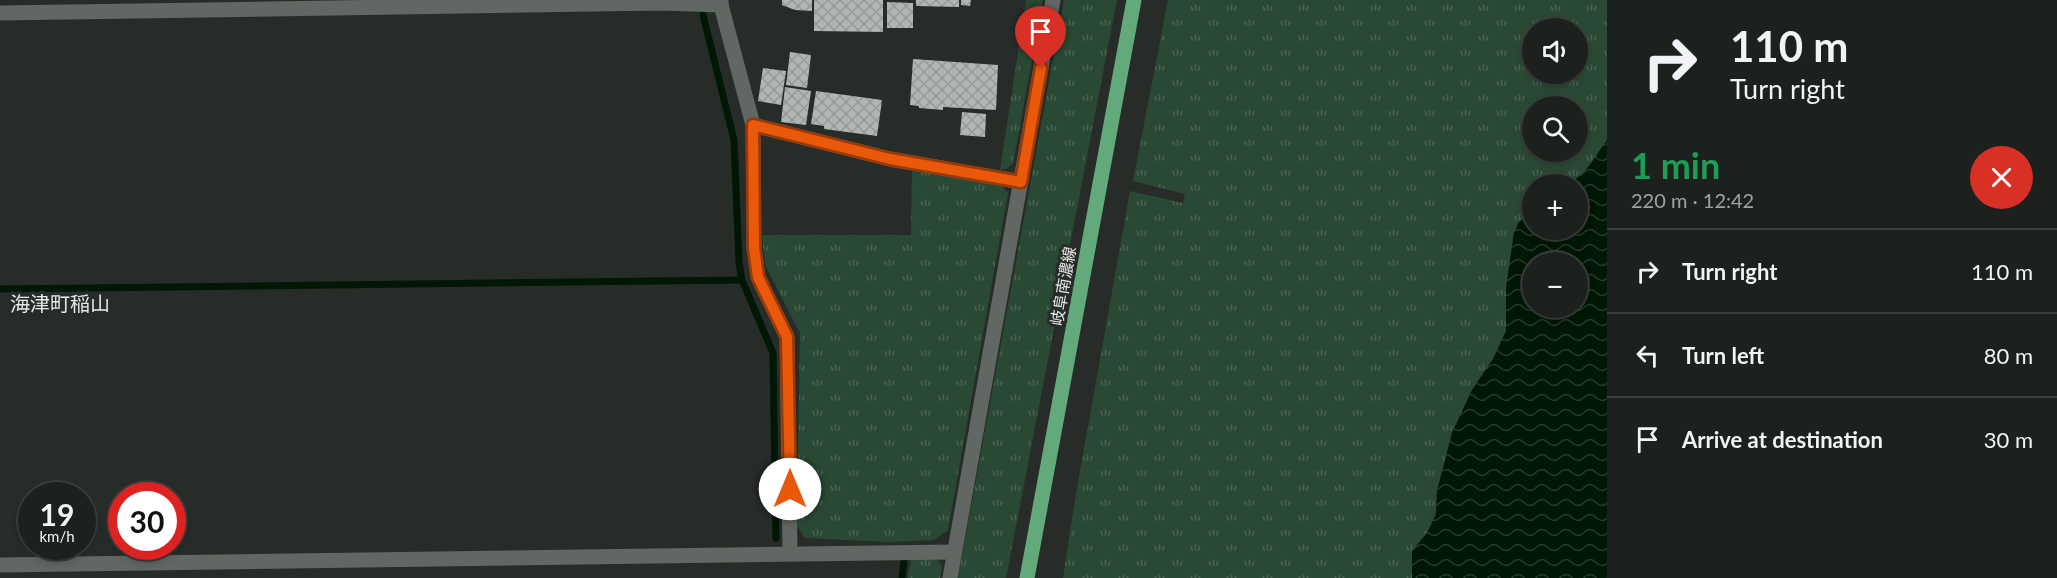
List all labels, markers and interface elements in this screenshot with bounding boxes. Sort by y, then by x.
pin [1015,6,1066,68]
icon: arrive [1024,15,1057,48]
map controls [1522,18,1588,318]
button: sound [1522,18,1588,84]
text: 110 m [1730,21,1848,71]
icon: right [1631,24,1709,102]
text: Turn right [1730,72,1845,105]
button: search [1522,96,1588,162]
text: 1 min [1631,143,1720,187]
button: close [1970,146,2033,209]
button: + [1522,174,1588,240]
text: 220 m · 12:42 [1631,188,1754,212]
street label: 岐阜南濃線 [1046,245,1079,327]
button: − [1522,252,1588,318]
icon: right [1631,255,1664,288]
text: Turn right [1682,258,1777,285]
text: 110 m [1971,258,2033,285]
district label: 海津町稲山 [10,291,110,315]
icon: left [1631,339,1664,372]
text: Turn left [1682,342,1764,369]
text: 80 m [1984,342,2033,369]
icon: arrive [1631,423,1664,456]
text: Arrive at destination [1682,426,1883,453]
text: 30 m [1984,426,2033,453]
position arrow [758,457,822,521]
speed limit sign: 30 [108,482,186,560]
text: 19 [40,496,74,532]
text: km/h [39,527,75,545]

